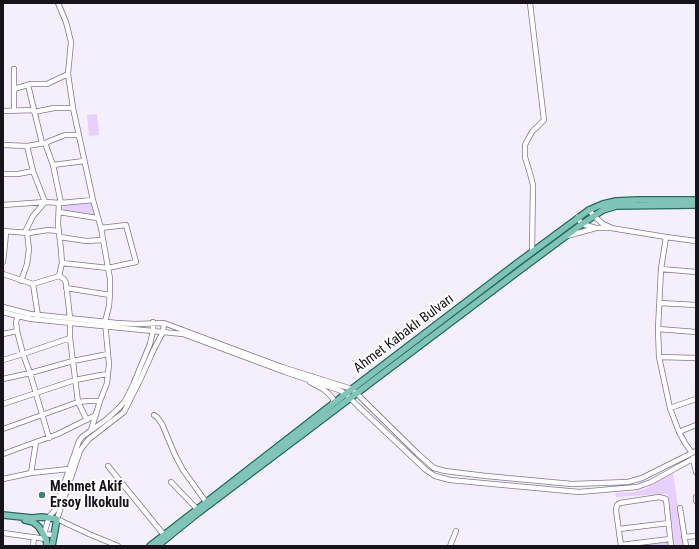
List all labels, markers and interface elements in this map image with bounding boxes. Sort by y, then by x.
street label: Ahmet Kabaklı Bulvarı [351,291,457,377]
place label: Mehmet Akif Ersoy İlkokulu [50,479,129,512]
marker: Mehmet Akif Ersoy İlkokulu [37,490,47,500]

